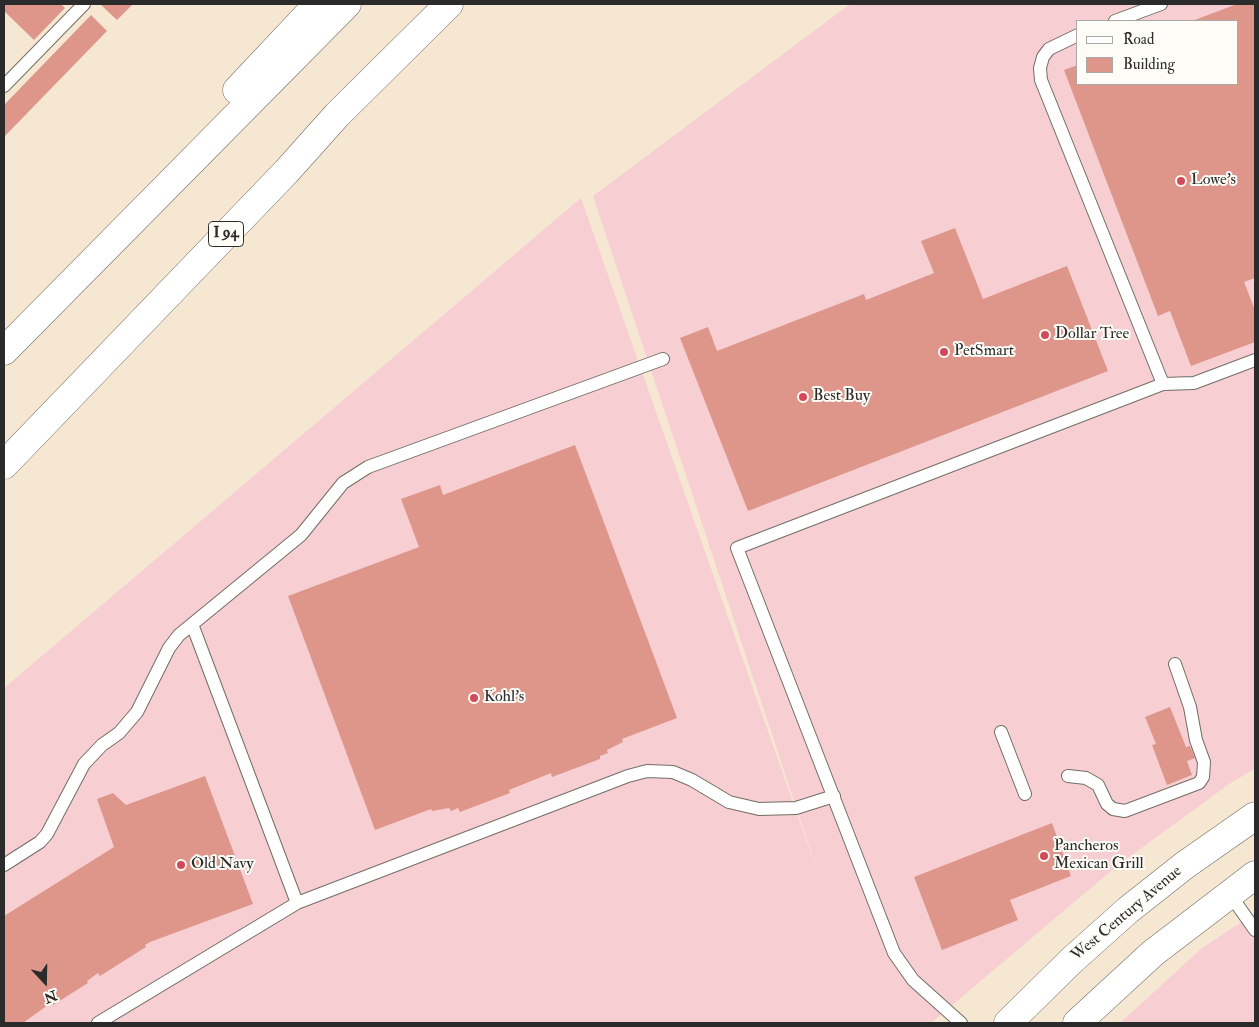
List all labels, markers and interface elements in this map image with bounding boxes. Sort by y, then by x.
legend [1076,20,1239,85]
text: Road [1123,30,1154,49]
text: Building [1123,55,1175,74]
place label: Lowe's [1191,171,1236,191]
marker: Lowe's [1175,175,1187,187]
road number: I 94 [208,222,244,246]
place label: Dollar Tree [1055,325,1129,345]
marker: Dollar Tree [1039,329,1051,341]
place label: PetSmart [954,342,1014,362]
marker: PetSmart [938,346,950,358]
place label: Best Buy [813,387,870,407]
marker: Best Buy [797,391,809,403]
place label: Kohl's [484,688,524,708]
marker: Kohl's [468,692,480,704]
place label: Pancheros Mexican Grill [1054,837,1144,875]
marker: Pancheros Mexican Grill [1038,850,1050,862]
place label: Old Navy [191,855,253,875]
marker: Old Navy [175,859,187,871]
street label: West Century Avenue [1068,862,1186,966]
north arrow [20,957,70,1007]
text: N [42,986,59,1007]

